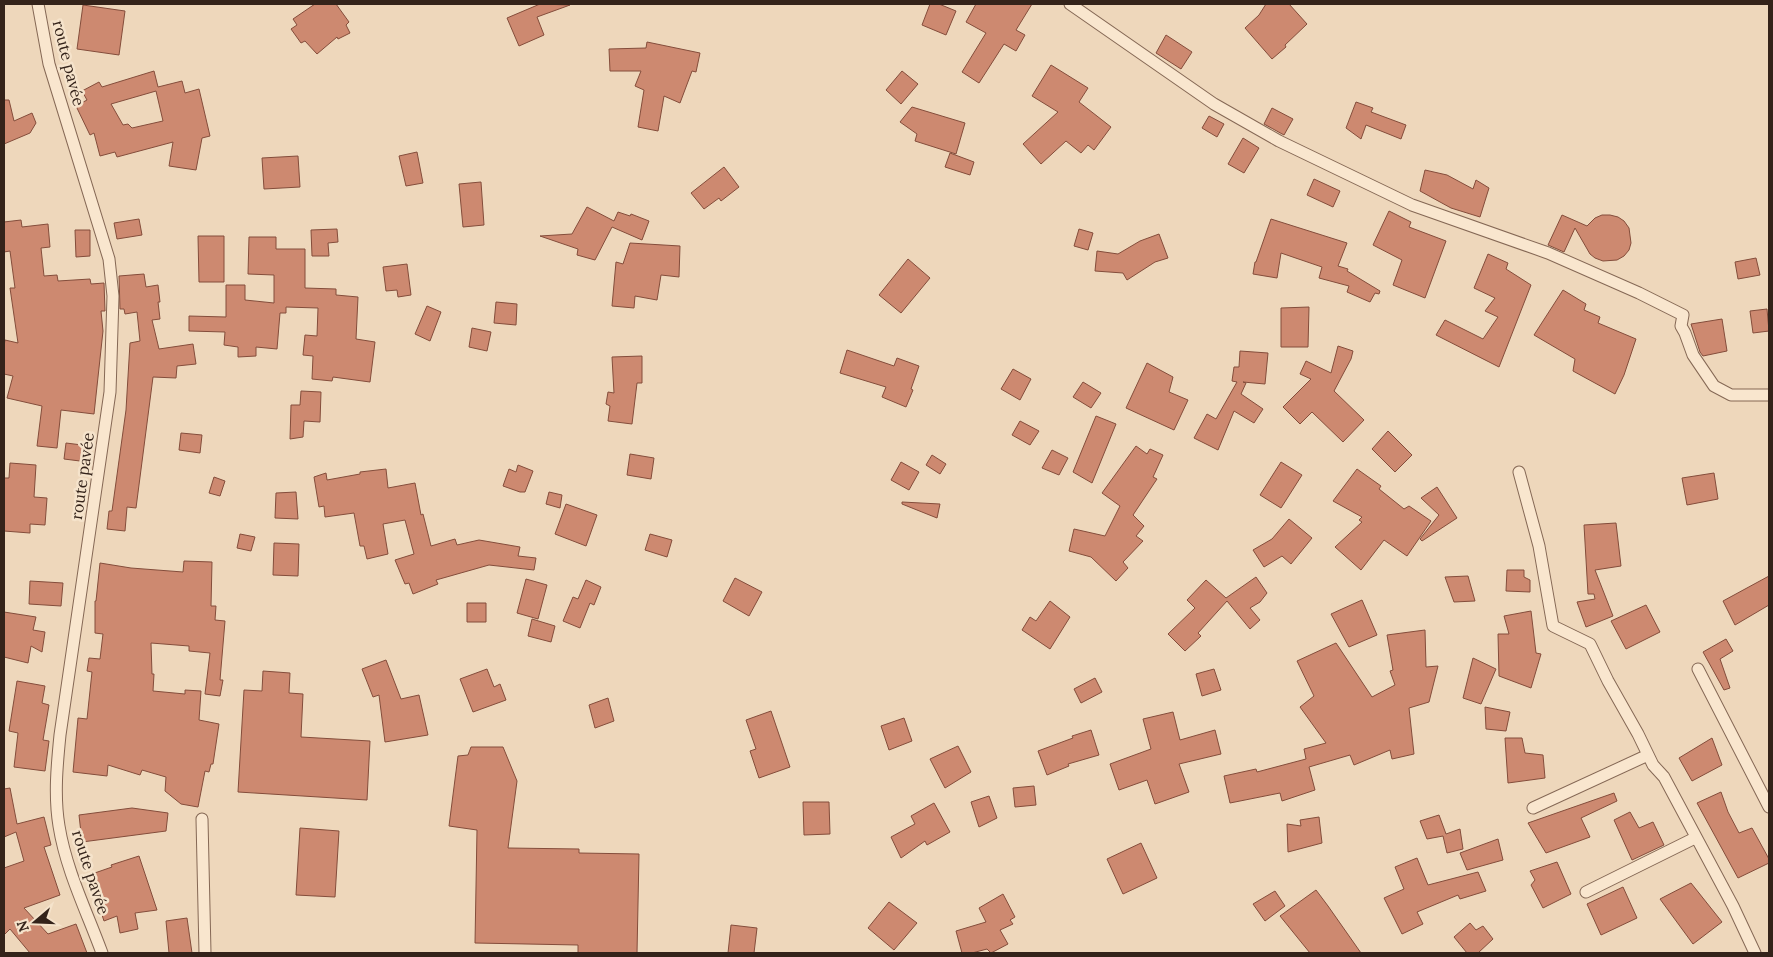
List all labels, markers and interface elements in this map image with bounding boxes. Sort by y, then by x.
street label: route pavée [49,18,89,108]
street label: route pavée [66,431,98,521]
street label: route pavée [68,827,114,917]
north arrow [10,897,60,947]
text: N [12,918,33,934]

